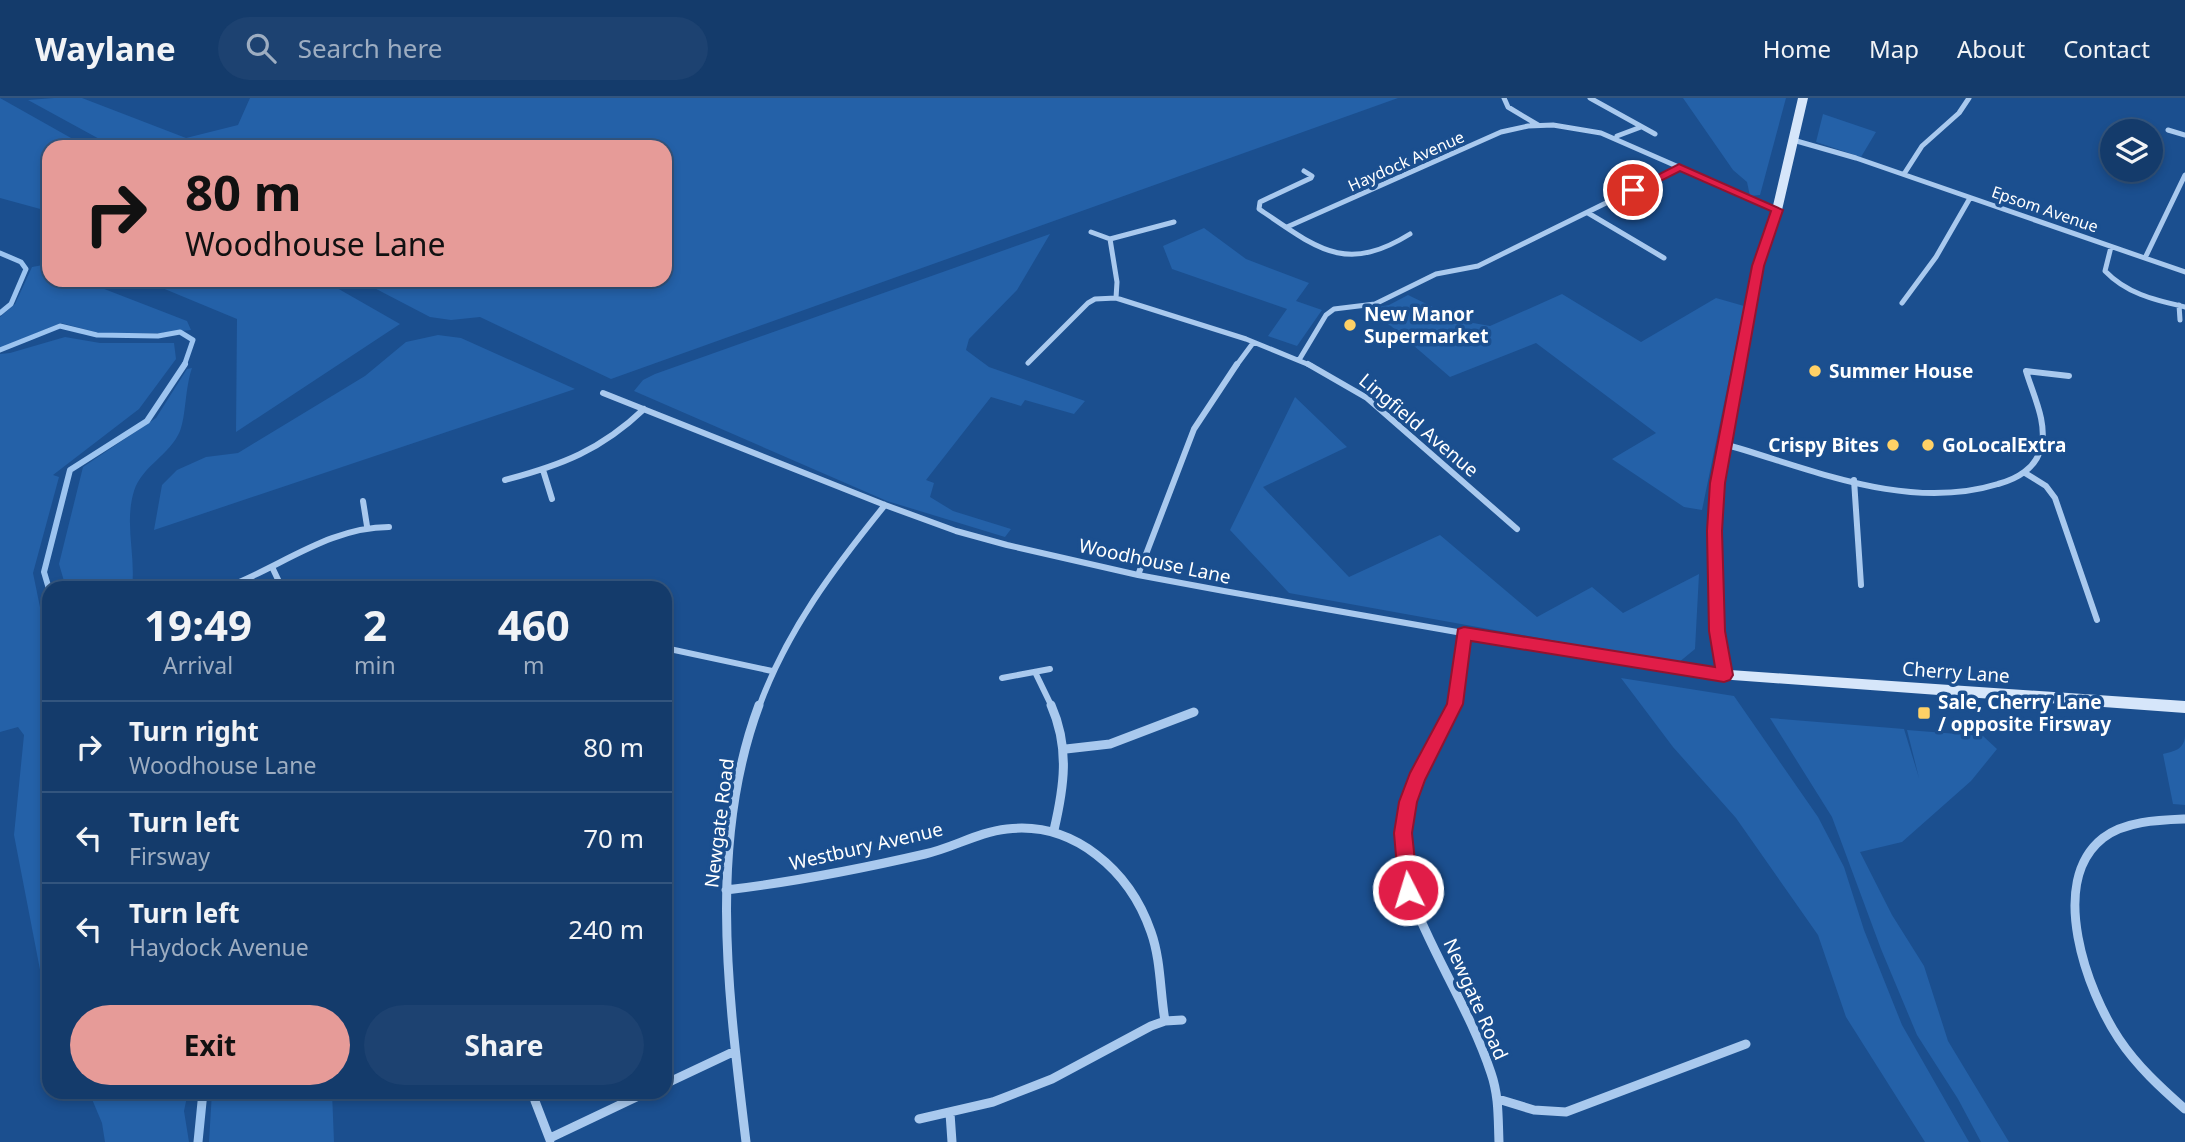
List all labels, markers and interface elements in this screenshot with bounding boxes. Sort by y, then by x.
search box [218,17,708,80]
text: Waylane [35,26,176,71]
icon: search [242,29,280,67]
text: Search here [298,30,442,66]
text: Home [1763,32,1831,65]
text: Map [1869,32,1919,65]
text: About [1957,32,2025,65]
text: Contact [2063,32,2150,65]
map controls [2100,119,2163,182]
button: layers [2100,119,2163,182]
street label: Haydock Avenue [1344,126,1468,196]
text: 80 m [185,159,302,225]
pin [1603,160,1663,220]
icon: right [70,168,161,259]
icon: arrive [1614,171,1652,209]
street label: Epsom Avenue [1989,180,2101,238]
text: Woodhouse Lane [185,222,446,265]
place label: New Manor Supermarket [1364,301,1488,349]
marker: New Manor Supermarket [1342,317,1358,333]
place label: Summer House [1829,358,1973,384]
marker: Summer House [1807,363,1823,379]
street label: Lingfield Avenue [1354,367,1484,483]
place label: Crispy Bites [1768,432,1879,458]
place label: GoLocalExtra [1942,432,2066,458]
marker: Crispy Bites [1885,437,1901,453]
marker: GoLocalExtra [1920,437,1936,453]
street label: Woodhouse Lane [1077,532,1233,590]
text: 19:49 [144,596,252,653]
text: 2 [363,596,387,653]
text: 460 [498,596,570,653]
text: Arrival [163,649,233,681]
text: min [354,649,396,681]
text: m [523,649,545,681]
street label: Cherry Lane [1901,655,2011,689]
place label: Sale, Cherry Lane / opposite Firsway [1938,689,2111,737]
marker: Sale, Cherry Lane / opposite Firsway [1916,705,1932,721]
text: Turn right [129,713,259,749]
icon: right [70,728,108,766]
text: 80 m [583,729,644,765]
text: Woodhouse Lane [129,749,316,781]
street label: Newgate Road [698,757,740,889]
text: Turn left [129,804,240,840]
street label: Westbury Avenue [787,816,945,876]
icon: left [70,819,108,857]
text: 70 m [583,820,644,856]
text: Firsway [129,840,210,872]
position arrow [1371,853,1445,927]
text: Turn left [129,895,240,931]
icon: left [70,910,108,948]
text: 240 m [568,911,644,947]
text: Haydock Avenue [129,931,309,963]
street label: Newgate Road [1438,934,1514,1064]
button: Exit [70,1005,350,1085]
button: Share [364,1005,644,1085]

